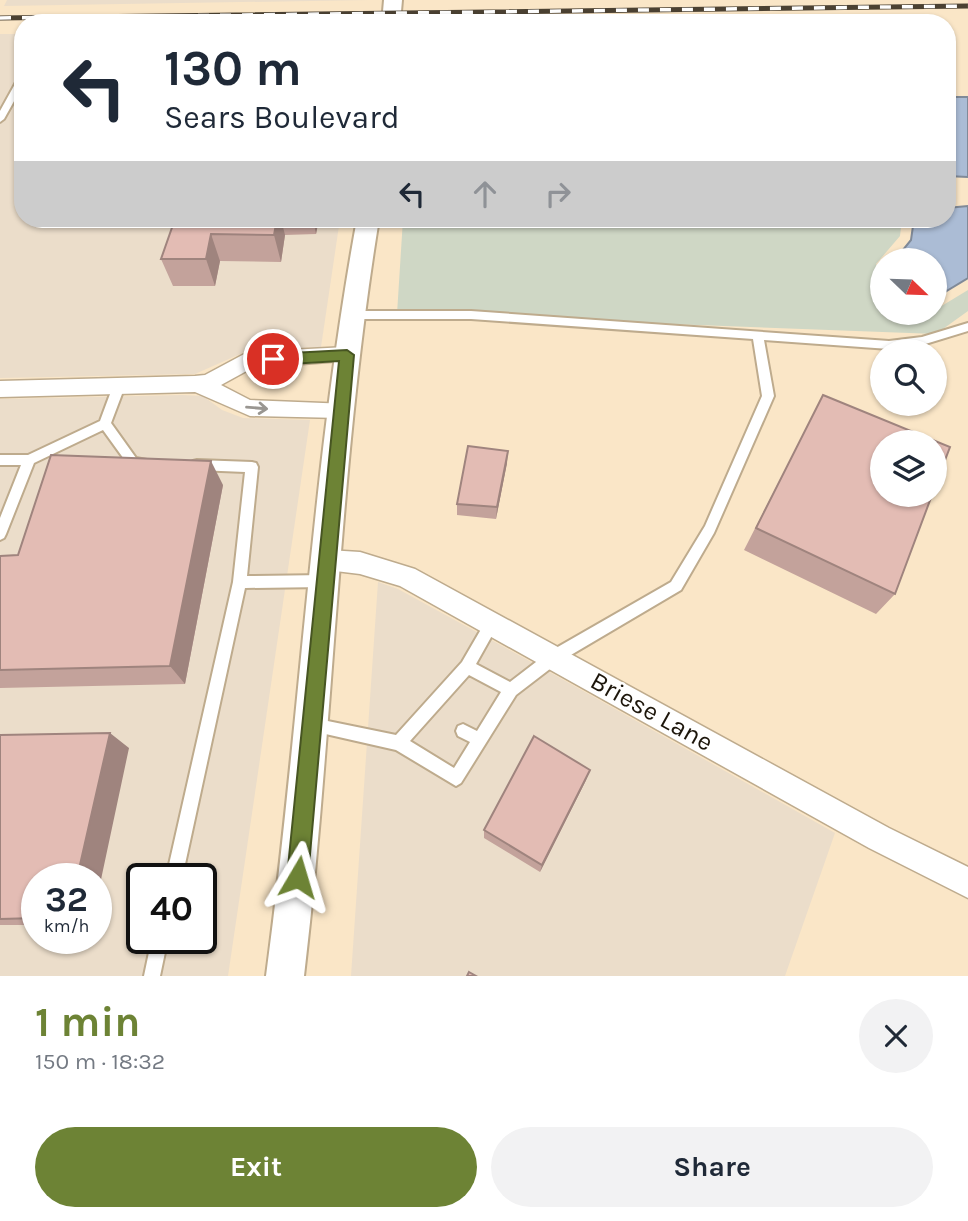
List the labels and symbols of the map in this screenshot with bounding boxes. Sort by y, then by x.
north arrow [870,248,947,326]
pin [243,329,303,389]
one-way arrow [245,402,268,415]
street label: Briese Lane [585,665,718,758]
position arrow [261,840,335,914]
speed limit sign: 40 [126,863,217,954]

